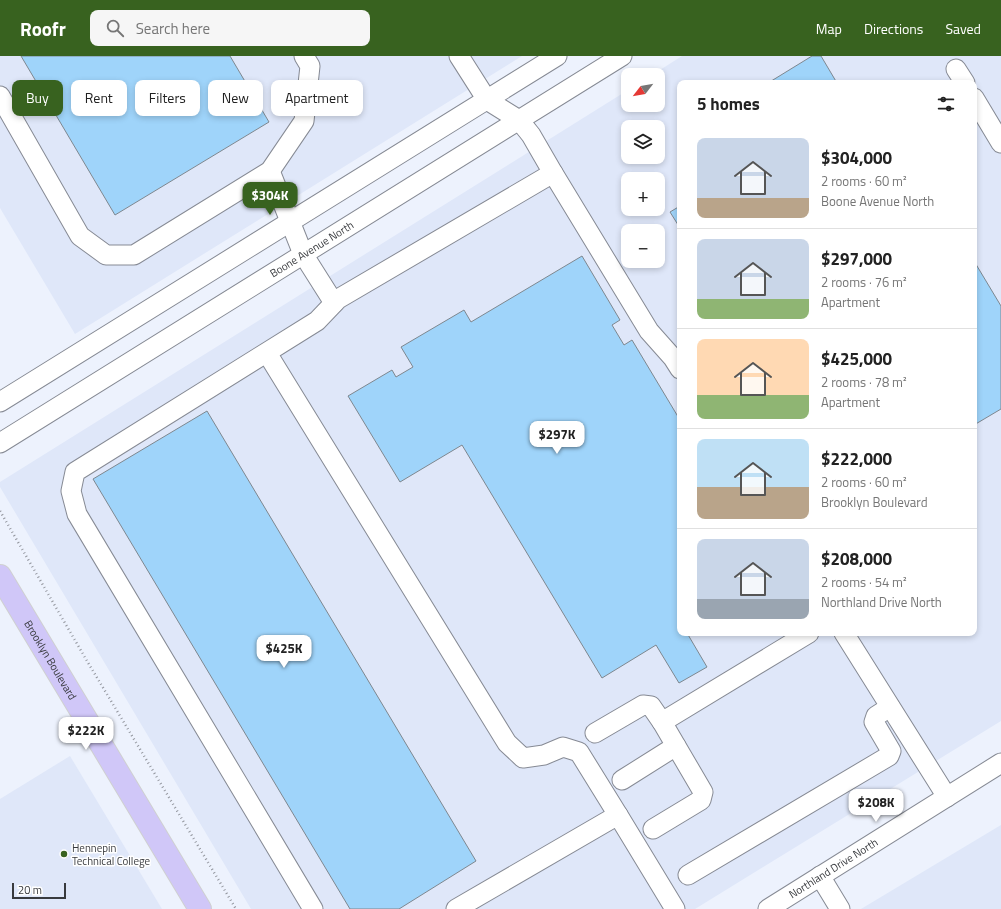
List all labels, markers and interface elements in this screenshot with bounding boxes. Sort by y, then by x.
search box [90,10,370,46]
text: Roofr [20,14,66,43]
icon: search [104,17,126,39]
text: Search here [136,17,210,40]
text: Map [816,18,842,39]
text: Directions [864,18,923,39]
text: Saved [945,18,981,39]
north arrow [621,68,665,112]
map controls [621,68,665,268]
chip: Buy [12,80,63,116]
chip: Rent [71,80,127,116]
chip: Filters [135,80,200,116]
chip: New [208,80,263,116]
chip: Apartment [271,80,363,116]
text: 5 homes [697,91,760,117]
icon: filters [935,93,957,115]
button: layers [621,120,665,164]
text: $304,000 [821,145,892,171]
icon: home [729,154,777,202]
text: 2 rooms · 60 m² [821,171,907,191]
button: + [621,172,665,216]
pin: $304K [242,182,298,216]
text: $304K [252,185,288,205]
text: Boone Avenue North [821,191,934,211]
street label: Boone Avenue North [267,217,357,281]
button: − [621,224,665,268]
text: $297,000 [821,246,892,272]
icon: home [729,255,777,303]
text: 2 rooms · 76 m² [821,272,907,292]
text: Apartment [821,292,880,312]
text: $425,000 [821,346,892,372]
icon: home [729,355,777,403]
text: 2 rooms · 78 m² [821,372,907,392]
text: Apartment [821,392,880,412]
pin: $297K [529,421,585,455]
text: $297K [539,424,575,444]
text: $222,000 [821,446,892,472]
icon: home [729,455,777,503]
text: 2 rooms · 60 m² [821,472,907,492]
text: Brooklyn Boulevard [821,492,928,512]
text: $208,000 [821,546,892,572]
icon: home [729,555,777,603]
text: 2 rooms · 54 m² [821,572,907,592]
text: Northland Drive North [821,592,942,612]
street label: Brooklyn Boulevard [20,617,81,703]
pin: $425K [256,635,312,669]
text: $425K [266,638,302,658]
pin: $222K [58,717,114,751]
text: $222K [68,720,104,740]
pin: $208K [848,789,904,823]
text: $208K [858,792,894,812]
street label: Northland Drive North [786,834,881,902]
place label: Hennepin Technical College [72,840,151,869]
marker: Hennepin Technical College [59,849,69,859]
scale bar [12,881,66,900]
text: 20 m [18,882,42,898]

